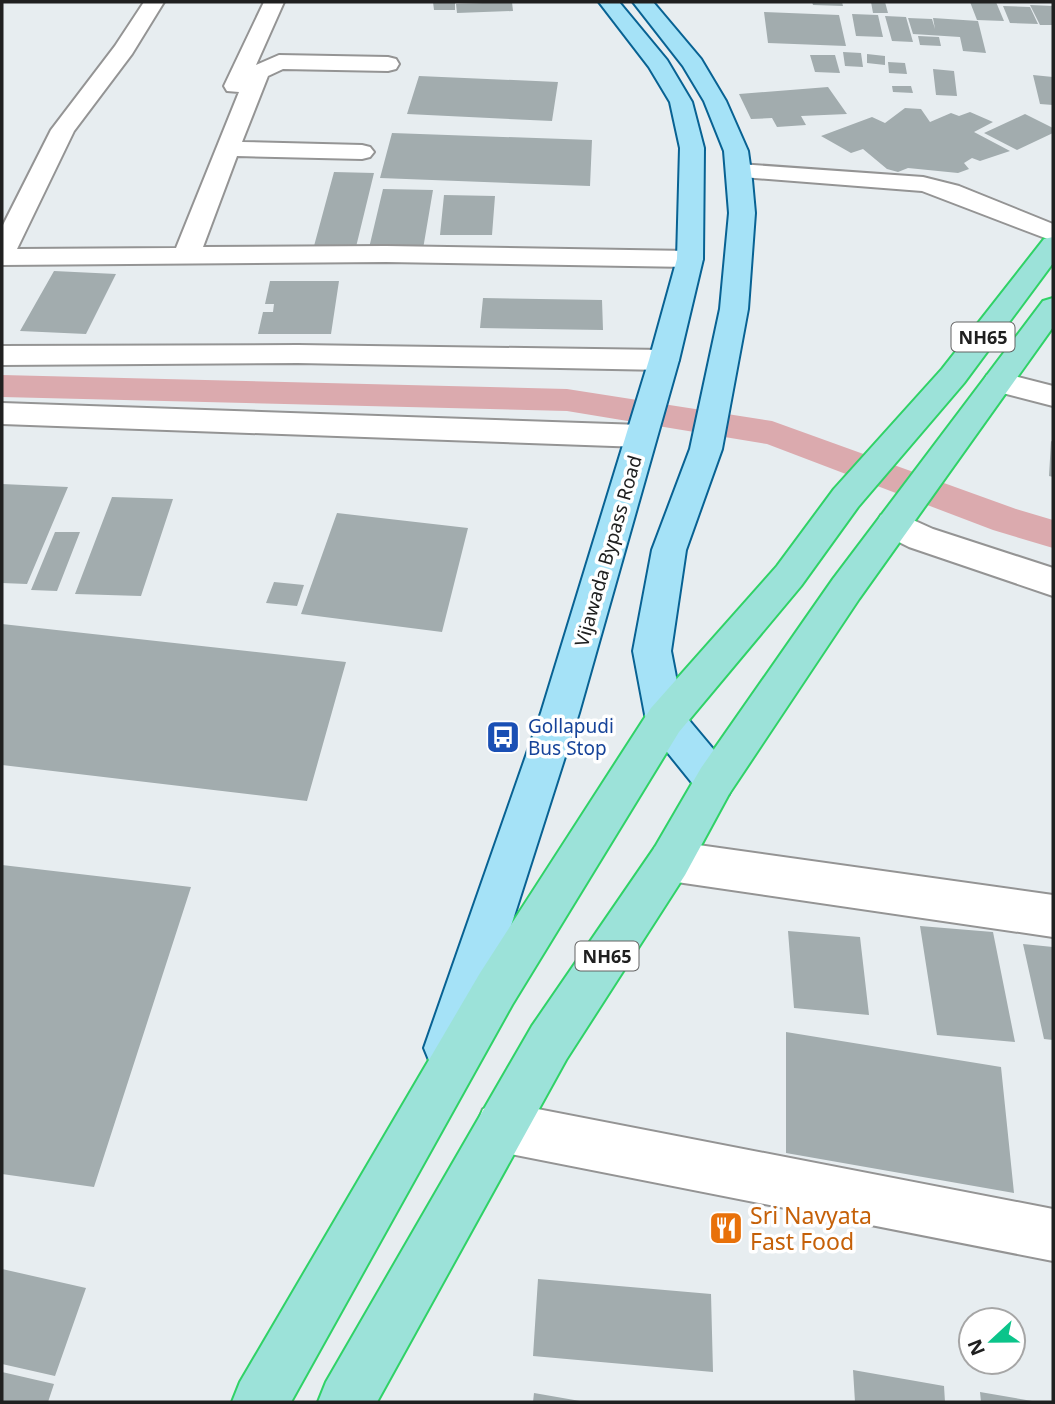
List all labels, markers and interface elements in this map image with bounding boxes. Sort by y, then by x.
road number: NH65 [951,323,1014,352]
street label: Vijawada Bypass Road [568,452,648,650]
place label: Gollapudi Bus Stop [528,713,614,761]
bus stop icon: Gollapudi Bus Stop [484,718,522,756]
road number: NH65 [576,942,638,971]
place label: Sri Navyata Fast Food [750,1199,872,1257]
restaurant icon: Sri Navyata Fast Food [707,1209,745,1247]
north arrow [957,1306,1027,1376]
text: N [961,1335,991,1359]

